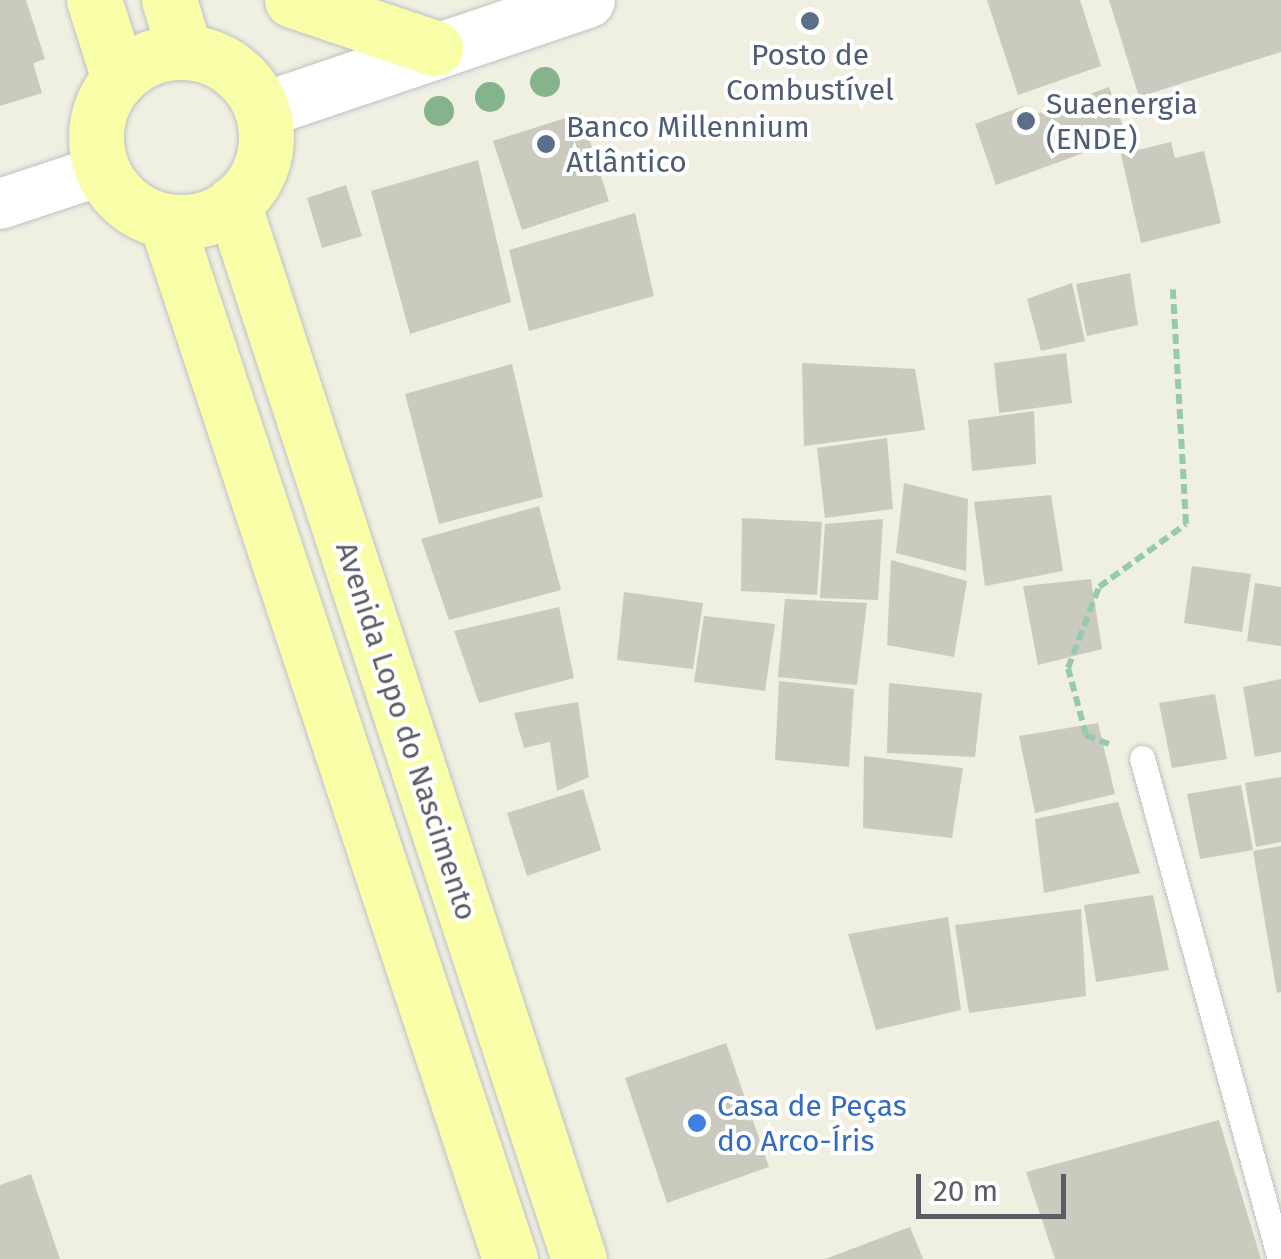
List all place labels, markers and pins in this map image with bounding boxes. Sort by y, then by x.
marker: Posto de Combustível [799,10,821,32]
place label: Posto de Combustível [726,37,894,108]
place label: Suaenergia (ENDE) [1046,86,1198,156]
place label: Banco Millennium Atlântico [566,109,810,180]
marker: Suaenergia (ENDE) [1015,110,1037,132]
marker: Banco Millennium Atlântico [535,133,557,155]
place label: Casa de Peças do Arco-Íris [717,1088,907,1158]
marker: Casa de Peças do Arco-Íris [686,1112,708,1134]

